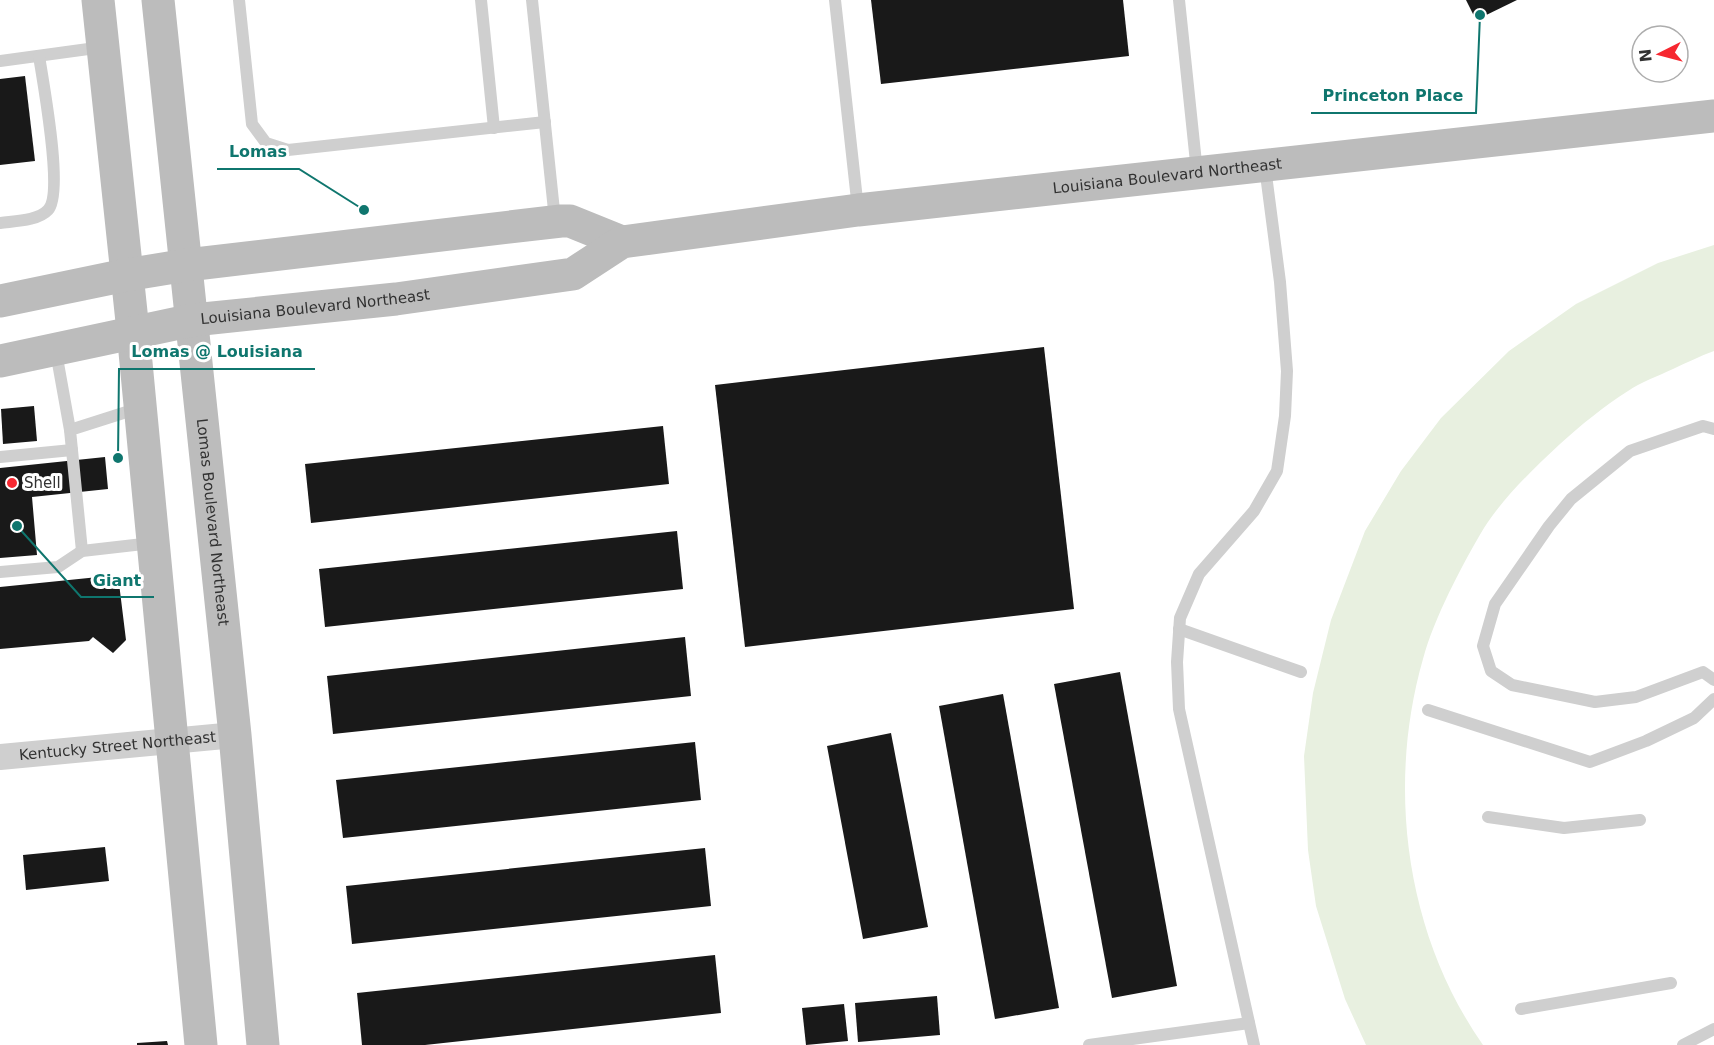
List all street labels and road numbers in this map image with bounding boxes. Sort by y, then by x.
street label: Louisiana Boulevard Northeast [1052,154,1283,198]
street label: Louisiana Boulevard Northeast [199,285,431,328]
street label: Lomas Boulevard Northeast [193,417,233,627]
street label: Kentucky Street Northeast [18,728,217,764]

